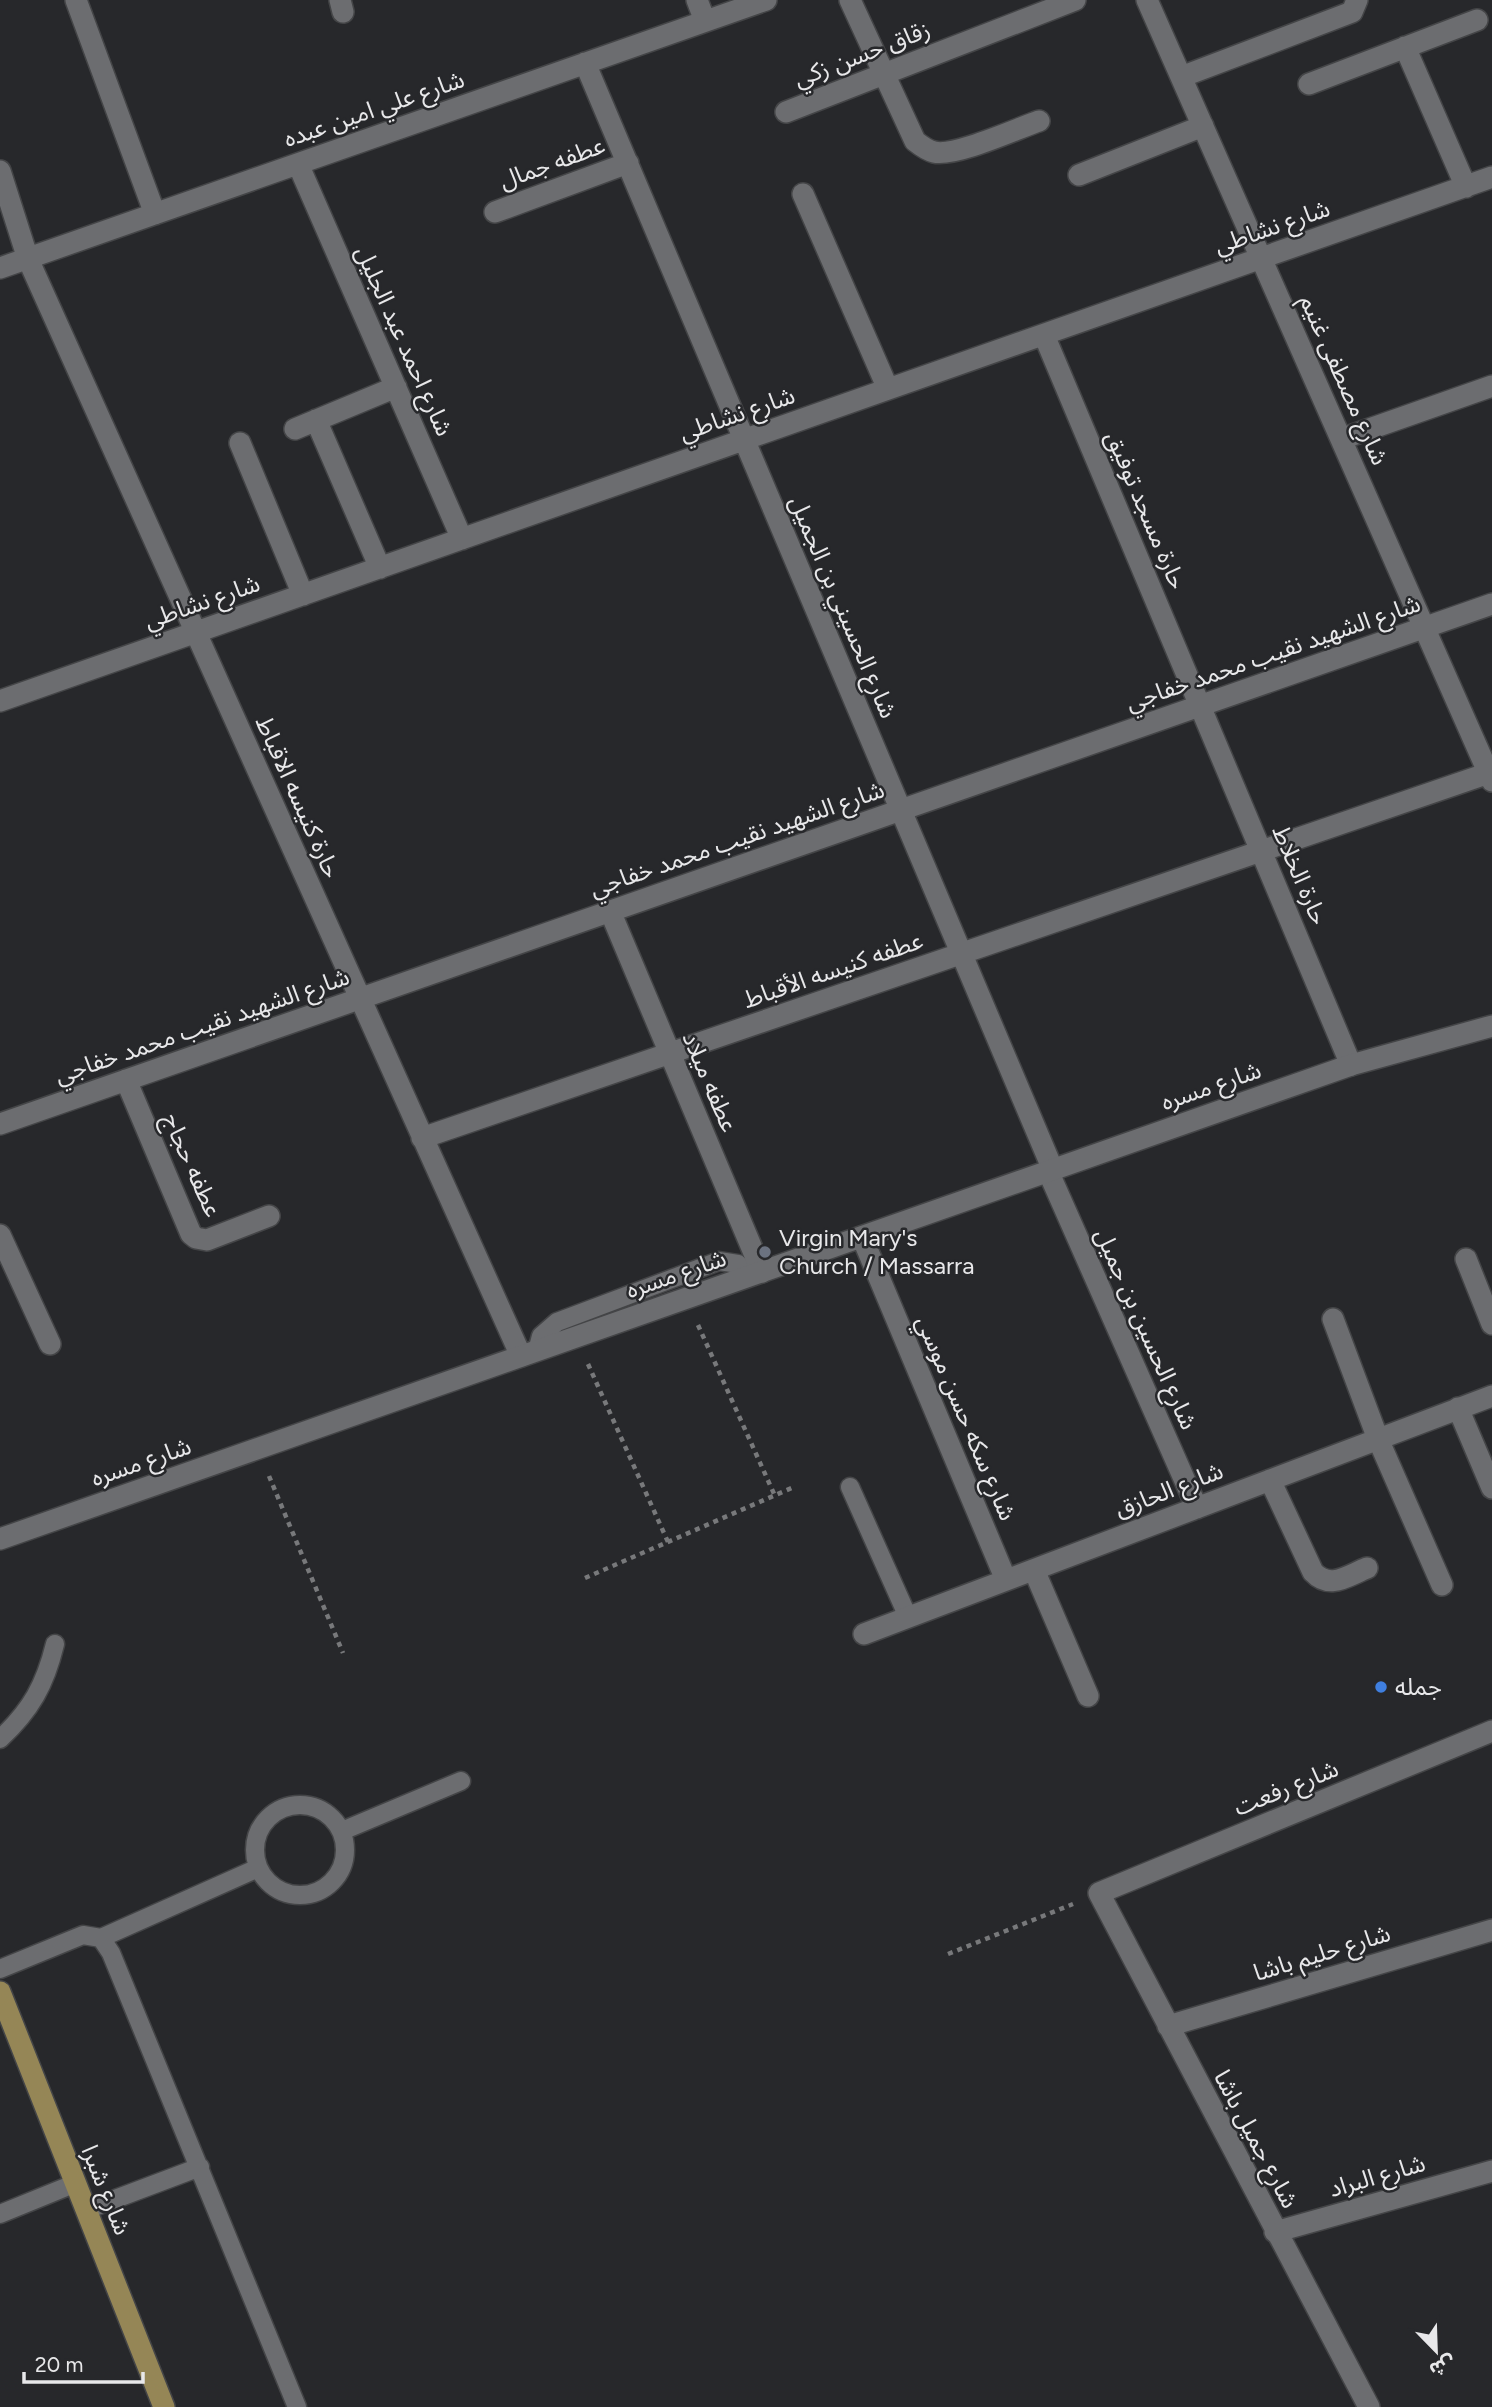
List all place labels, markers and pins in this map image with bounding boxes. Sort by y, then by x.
place label: Virgin Mary's Church / Massarra [779,1223,974,1280]
marker: Virgin Mary's Church / Massarra [757,1244,773,1260]
place label: جمله [1395,1672,1442,1701]
marker: جمله [1373,1679,1389,1695]

